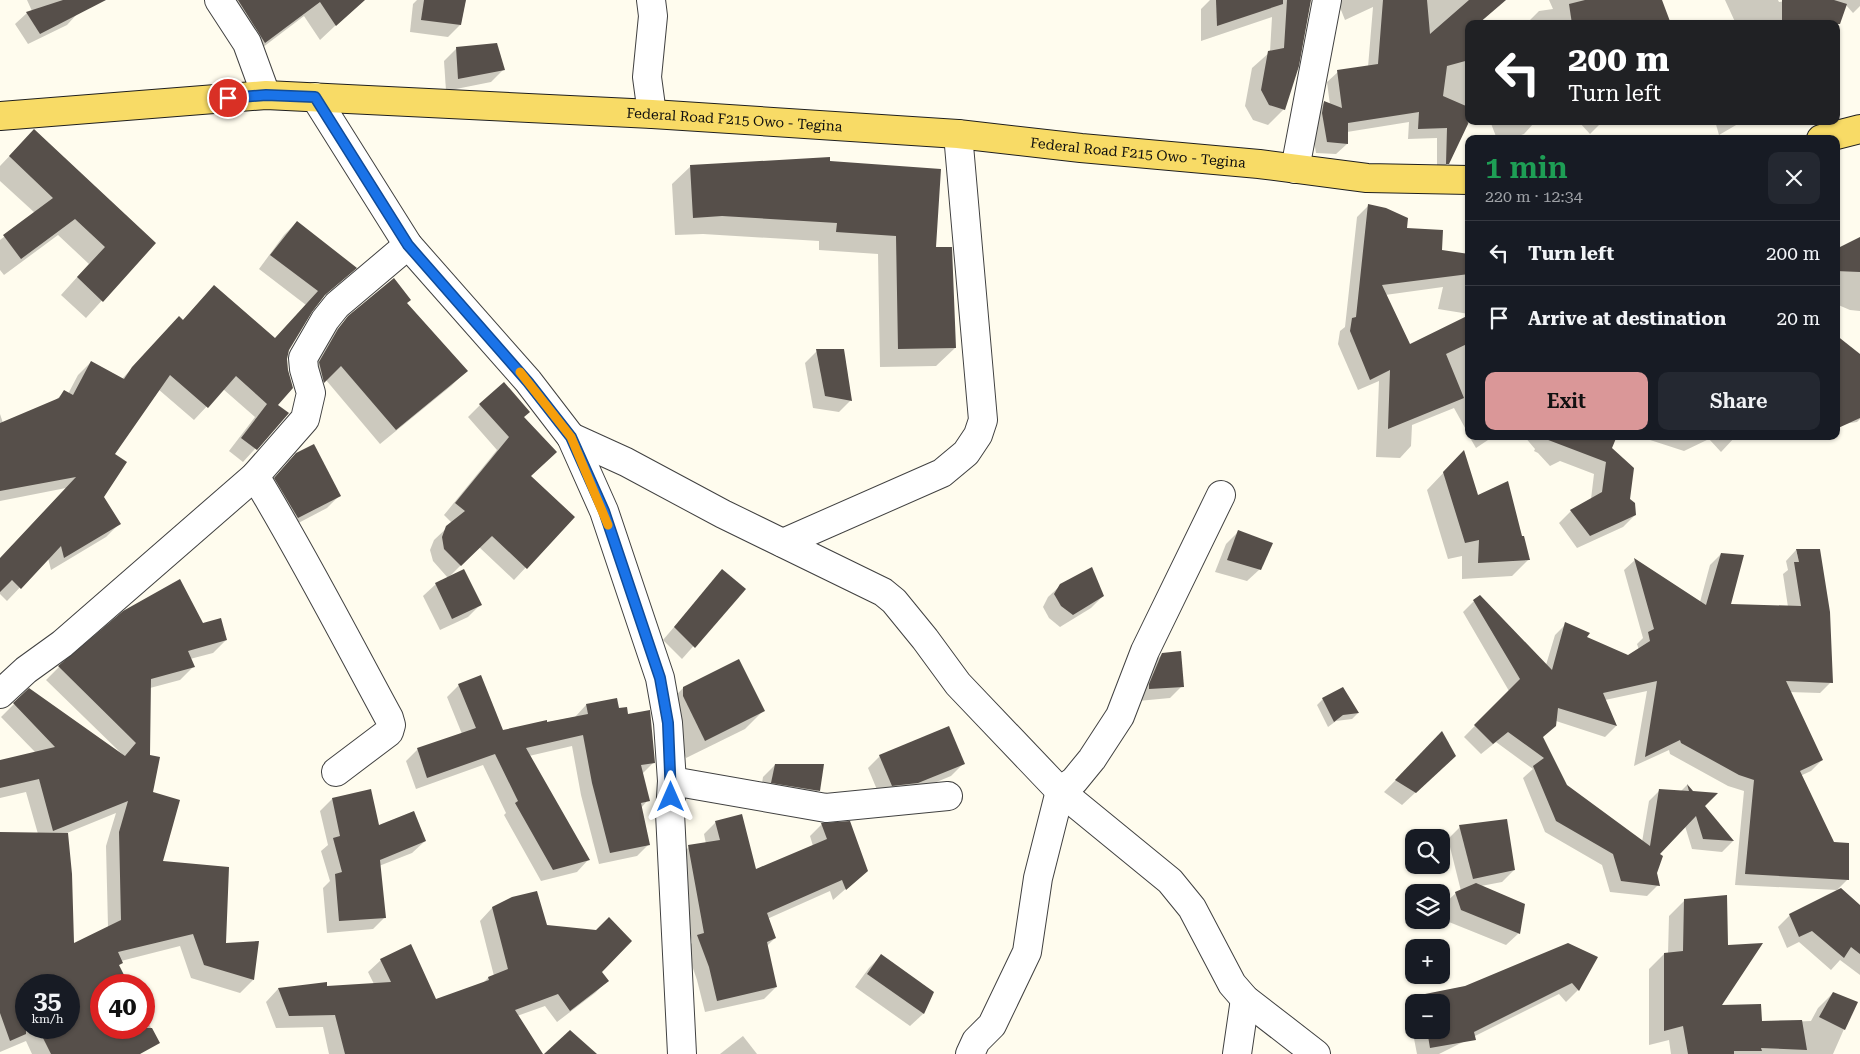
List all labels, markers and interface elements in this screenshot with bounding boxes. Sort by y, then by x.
text: 200 m [1568,39,1669,80]
icon: left [1485,40,1550,105]
pin [207,77,249,119]
text: Turn left [1568,81,1661,106]
icon: arrive [214,84,242,112]
street label: Federal Road F215 Owo - Tegina [626,105,843,134]
street label: Federal Road F215 Owo - Tegina [1030,134,1247,171]
text: 1 min [1485,150,1568,185]
button: close [1768,152,1820,204]
text: 220 m · 12:34 [1485,187,1583,206]
icon: left [1485,239,1513,267]
text: Turn left [1528,242,1614,265]
text: 200 m [1766,242,1820,265]
icon: arrive [1485,304,1513,332]
text: Arrive at destination [1528,307,1726,330]
text: 20 m [1777,307,1820,330]
button: Exit [1485,372,1648,430]
button: Share [1658,372,1820,430]
position arrow [644,770,696,822]
map controls [1405,829,1450,1039]
button: search [1405,829,1450,874]
button: layers [1405,884,1450,929]
button: + [1405,939,1450,984]
speed limit sign: 40 [90,974,155,1039]
text: 35 [33,986,62,1015]
button: − [1405,994,1450,1039]
text: km/h [31,1012,64,1026]

